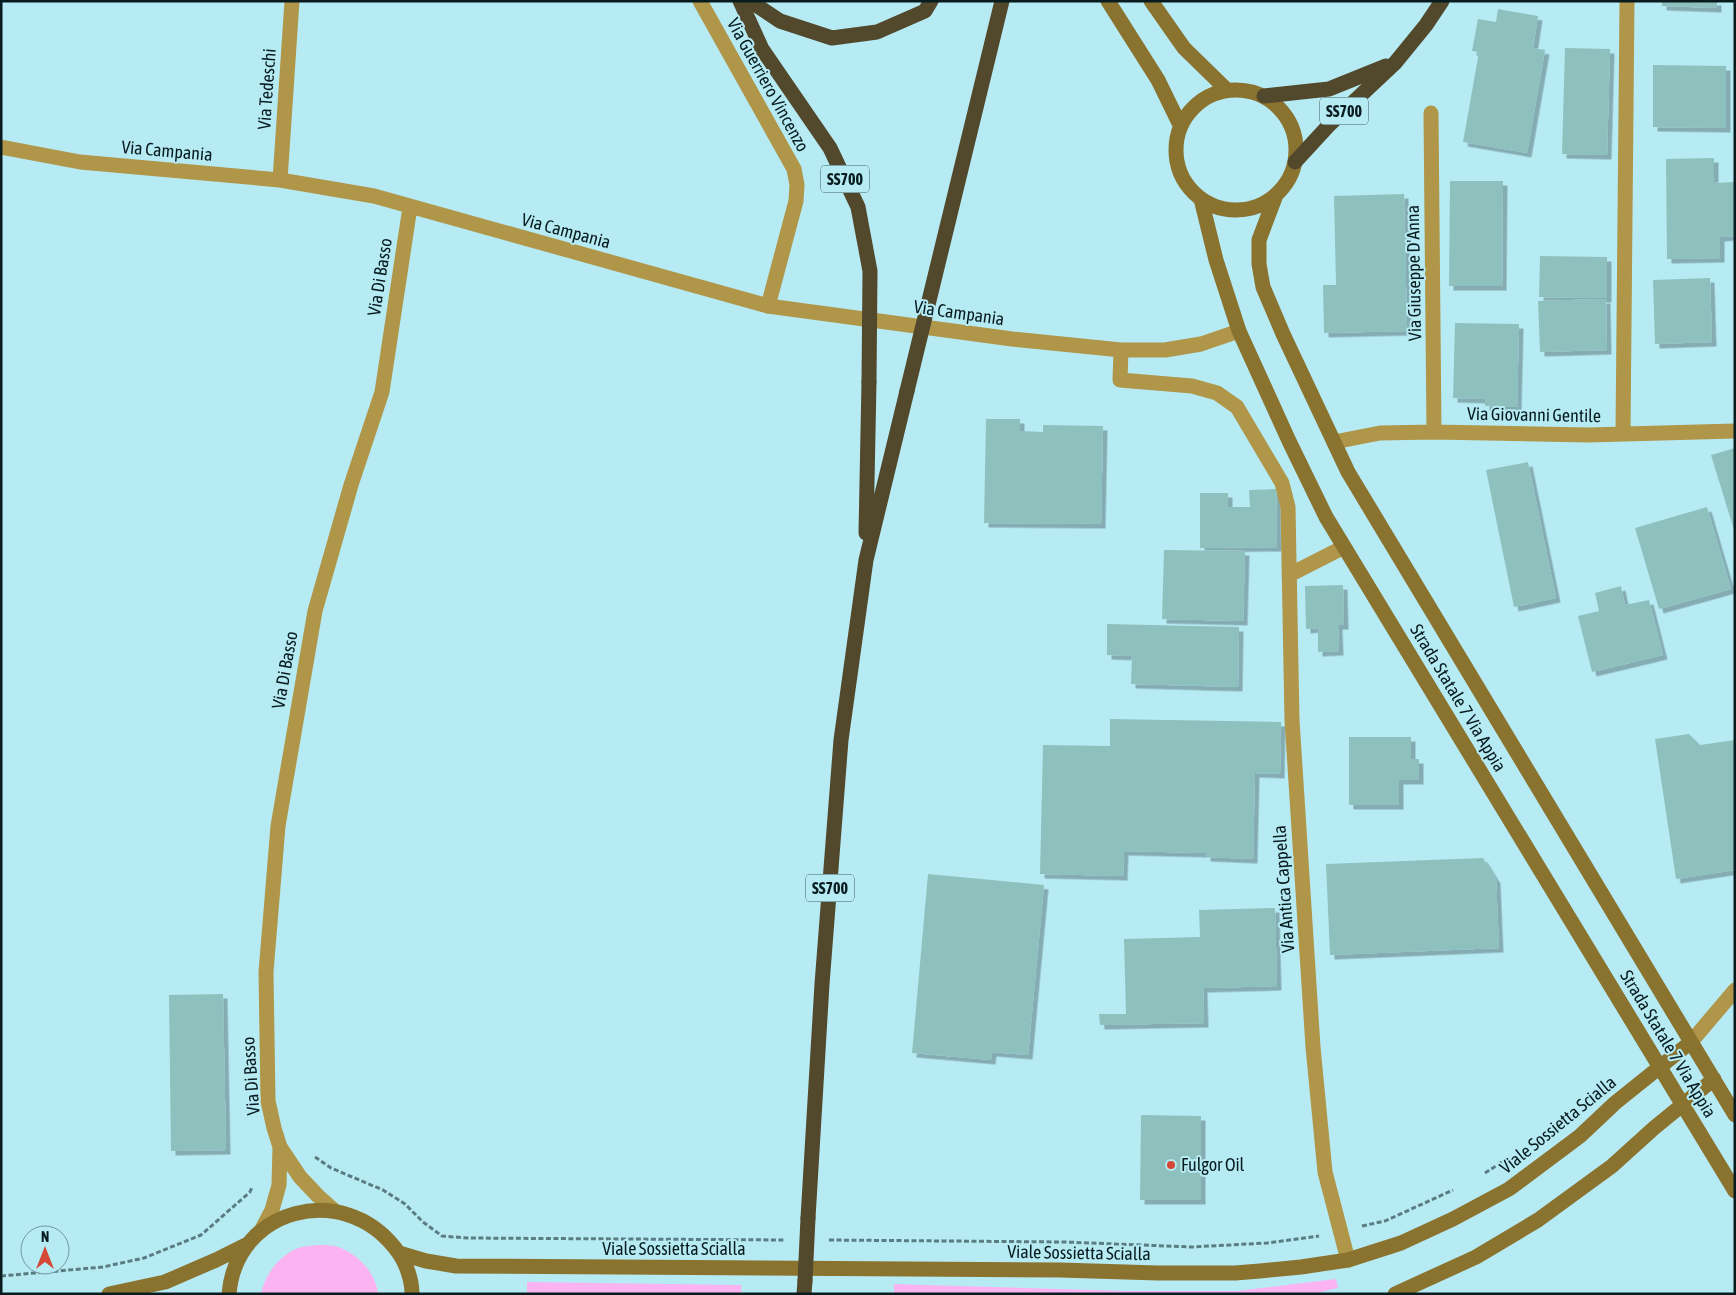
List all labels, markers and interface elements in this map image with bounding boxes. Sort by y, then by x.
street label: Via Guerriero Vincenzo [723,14,814,155]
street label: Via Tedeschi [253,48,280,130]
road number: SS700 [1320,98,1368,124]
street label: Via Campania [121,136,213,165]
road number: SS700 [821,165,869,192]
street label: Via Giuseppe D'Anna [1402,205,1425,341]
street label: Via Campania [519,209,613,252]
street label: Via Di Basso [363,236,396,317]
street label: Via Campania [912,296,1006,329]
street label: Via Giovanni Gentile [1467,403,1601,426]
street label: Strada Statale 7 Via Appia [1406,620,1511,775]
street label: Via Di Basso [267,629,302,710]
street label: Via Antica Cappella [1269,825,1298,954]
road number: SS700 [806,874,854,901]
street label: Strada Statale 7 Via Appia [1616,966,1721,1121]
street label: Via Di Basso [237,1036,264,1116]
street label: Viale Sossietta Scialla [1495,1071,1620,1178]
place label: Fulgor Oil [1181,1154,1245,1175]
marker: Fulgor Oil [1165,1159,1177,1171]
north arrow [20,1225,70,1275]
text: N [41,1229,49,1245]
street label: Viale Sossietta Scialla [602,1238,746,1259]
street label: Viale Sossietta Scialla [1007,1241,1151,1264]

